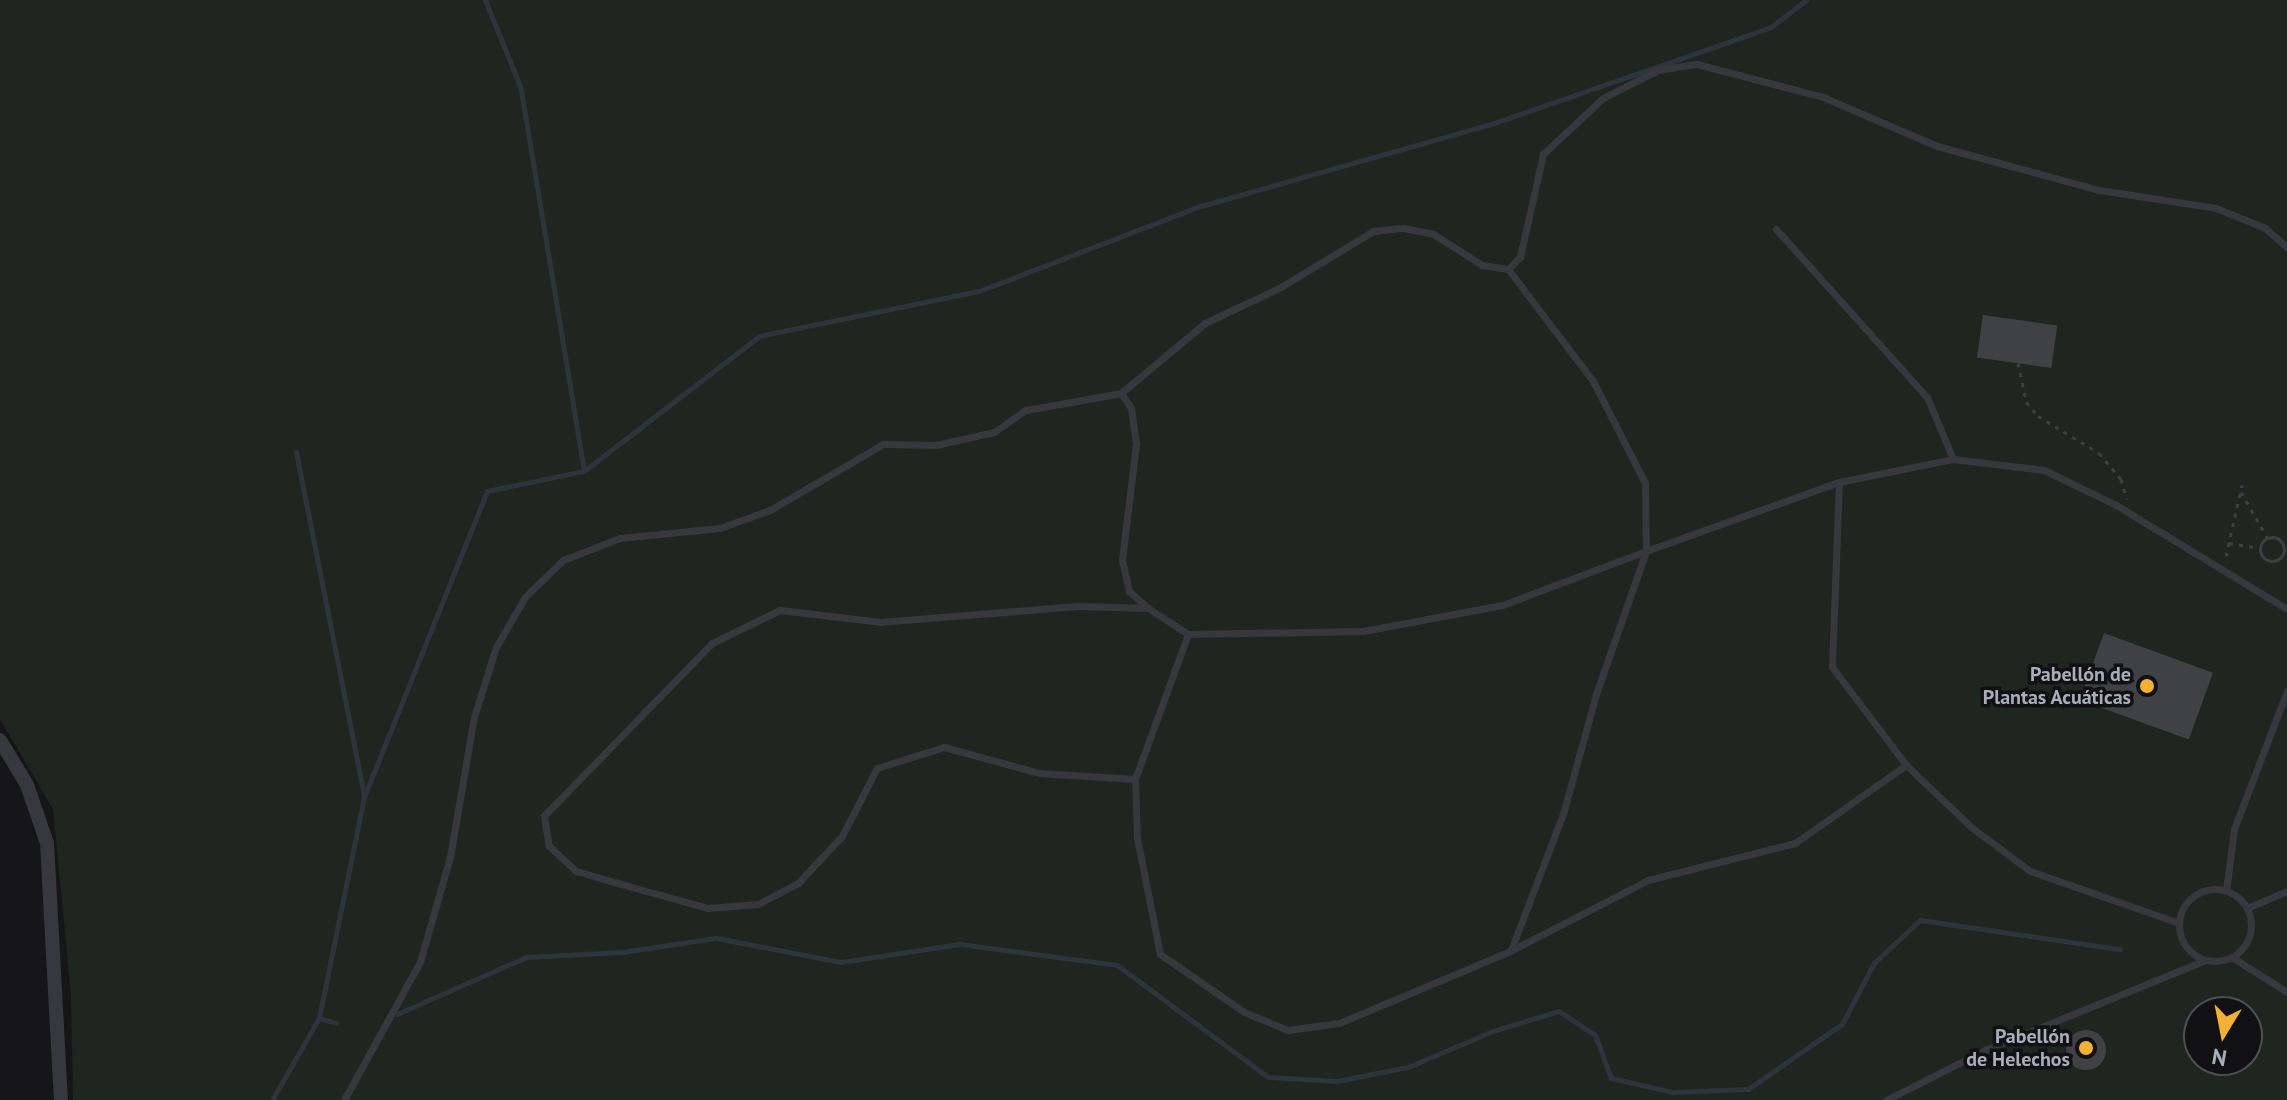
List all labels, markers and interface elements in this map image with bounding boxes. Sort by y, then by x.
place label: Pabellón de Plantas Acuáticas [1982,662,2131,709]
marker: Pabellón de Plantas Acuáticas [2138,677,2156,695]
north arrow [2183,996,2263,1076]
place label: Pabellón de Helechos [1966,1024,2070,1071]
marker: Pabellón de Helechos [2077,1039,2095,1057]
text: N [2210,1043,2229,1073]

